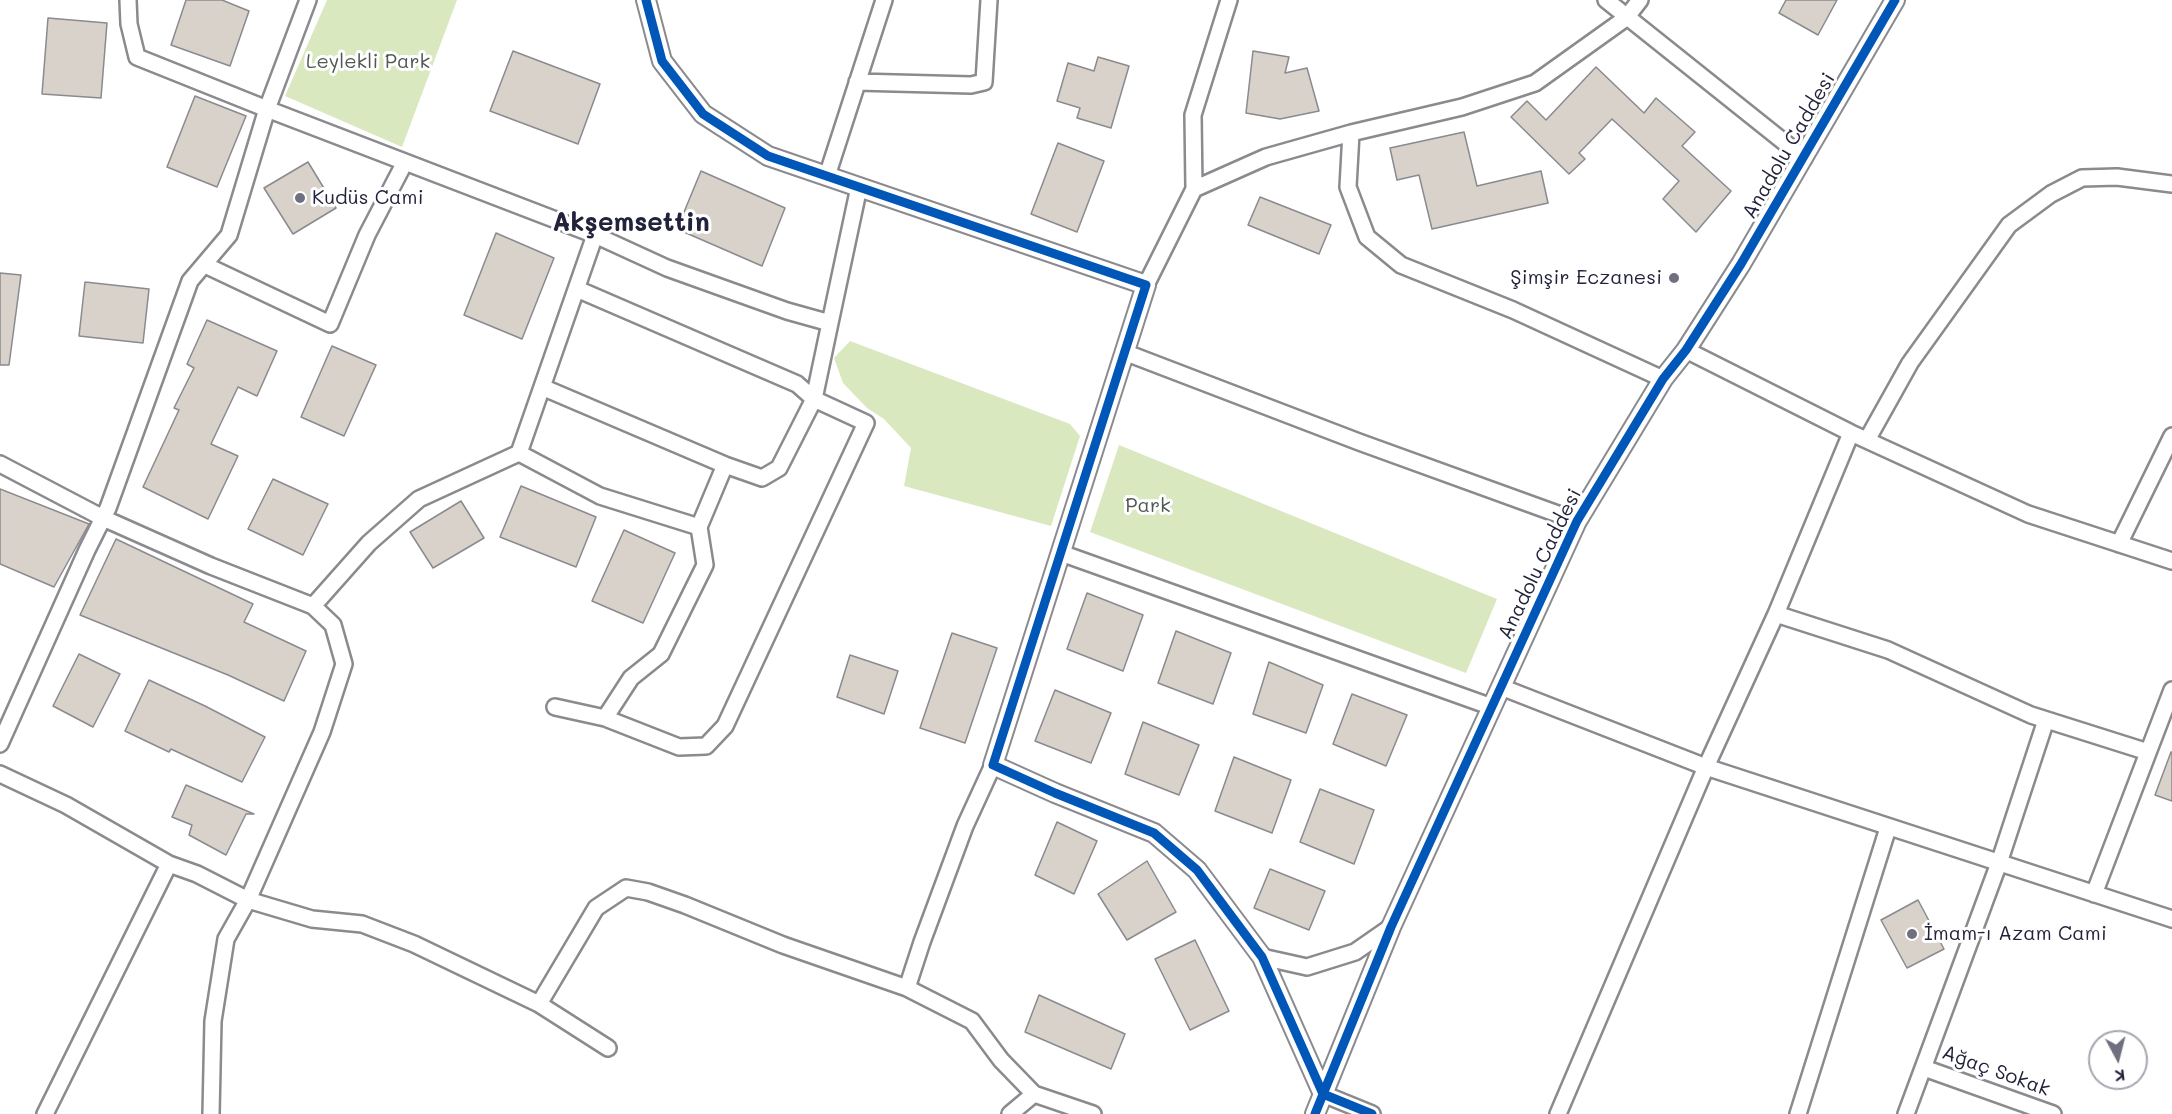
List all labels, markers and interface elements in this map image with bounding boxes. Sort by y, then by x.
park label: Leylekli Park [306,50,430,74]
street label: Anadolu Caddesi [1737,69,1841,223]
place label: Kudüs Cami [312,186,424,210]
marker: Kudüs Cami [293,191,307,205]
district label: Akşemsettin [552,207,710,239]
place label: Şimşir Eczanesi [1510,266,1662,290]
marker: Şimşir Eczanesi [1667,271,1681,285]
street label: Anadolu Caddesi [1493,485,1587,643]
park label: Park [1125,494,1171,518]
place label: İmam-ı Azam Cami [1924,922,2107,946]
marker: İmam-ı Azam Cami [1905,927,1919,941]
north arrow [2088,1030,2148,1090]
street label: Ağaç Sokak [1939,1040,2053,1102]
text: K [2114,1065,2127,1087]

